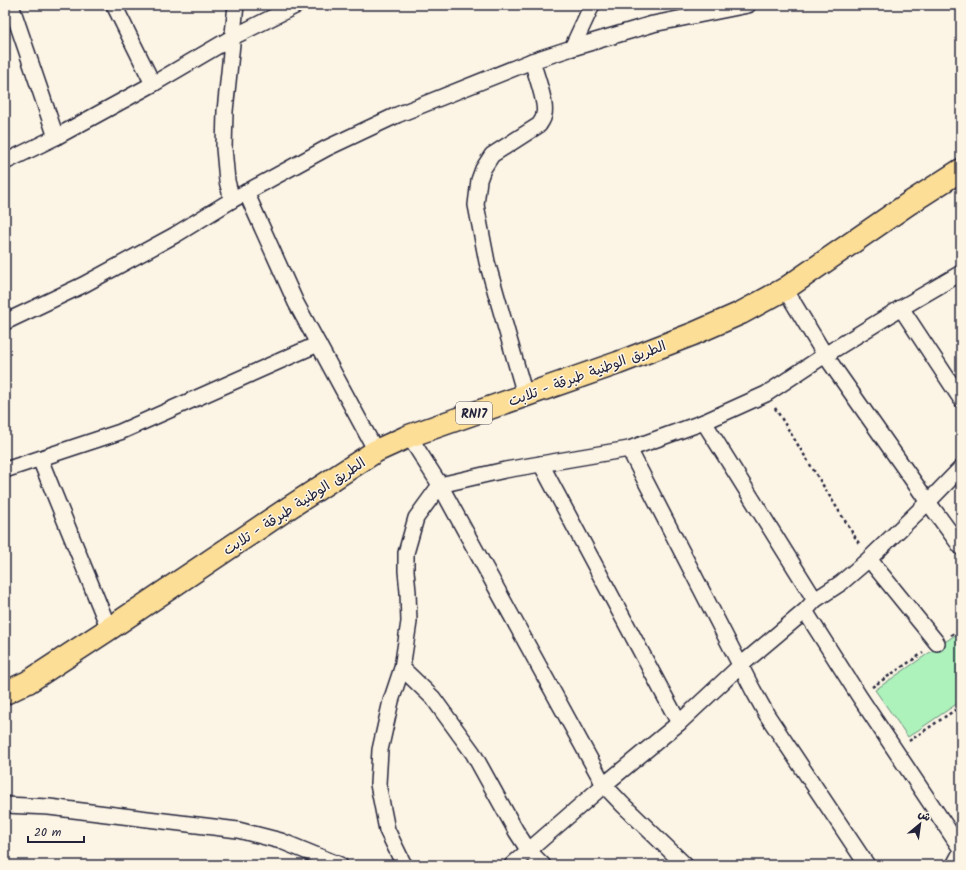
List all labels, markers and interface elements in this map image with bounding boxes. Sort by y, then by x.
street label: الطريق الوطنية طبرقة - تلابت [505,335,669,413]
road number: RN17 [456,402,492,424]
street label: الطريق الوطنية طبرقة - تلابت [219,452,370,561]
north arrow [900,804,940,844]
text: ش [915,805,934,827]
scale bar [28,818,84,844]
text: 20 m [34,823,62,842]

